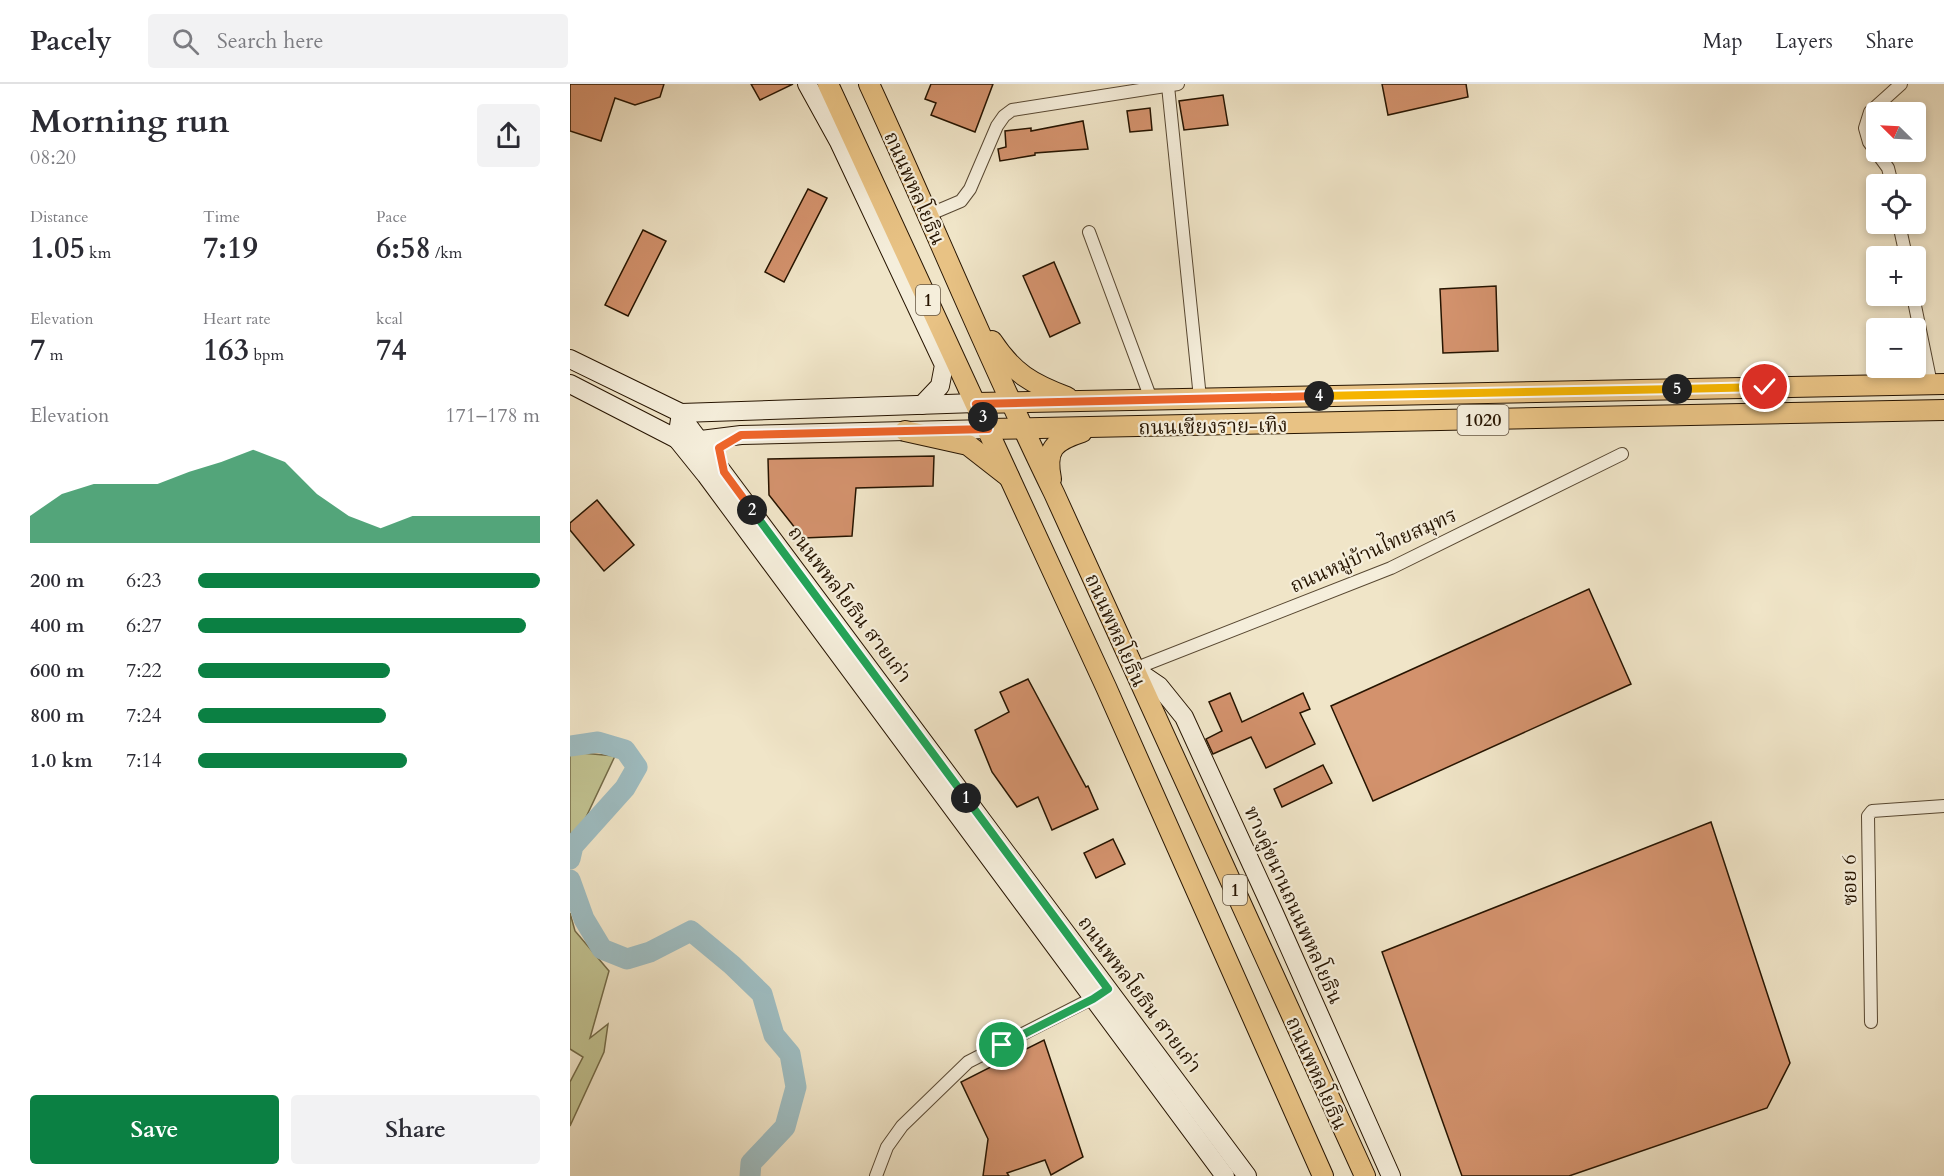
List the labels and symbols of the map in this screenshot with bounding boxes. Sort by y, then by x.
north arrow [1866,102,1926,162]
street label: ถนนพหลโยธิน [877,127,953,249]
road number: 1 [916,285,940,315]
pin [1739,361,1790,412]
pin: 5 [1662,374,1692,404]
pin: 4 [1304,381,1334,411]
pin: 3 [968,402,998,432]
road number: 1020 [1458,405,1508,435]
street label: ถนนเชียงราย-เทิง [1138,412,1288,441]
pin: 2 [737,495,767,525]
street label: ถนนหมู่บ้านไทยสมุทร [1286,502,1461,599]
street label: ถนนพหลโยธิน สายเก่า [782,520,918,688]
street label: ถนนพหลโยธิน [1078,569,1154,691]
pin: 1 [951,783,981,813]
street label: ทางคู่ขนานถนนพหลโยธิน [1238,802,1350,1008]
street label: ซอย 6 [1836,854,1863,906]
road number: 1 [1223,875,1247,905]
street label: ถนนพหลโยธิน สายเก่า [1072,910,1208,1078]
street label: ถนนพหลโยธิน [1279,1012,1355,1134]
pin [976,1019,1027,1070]

